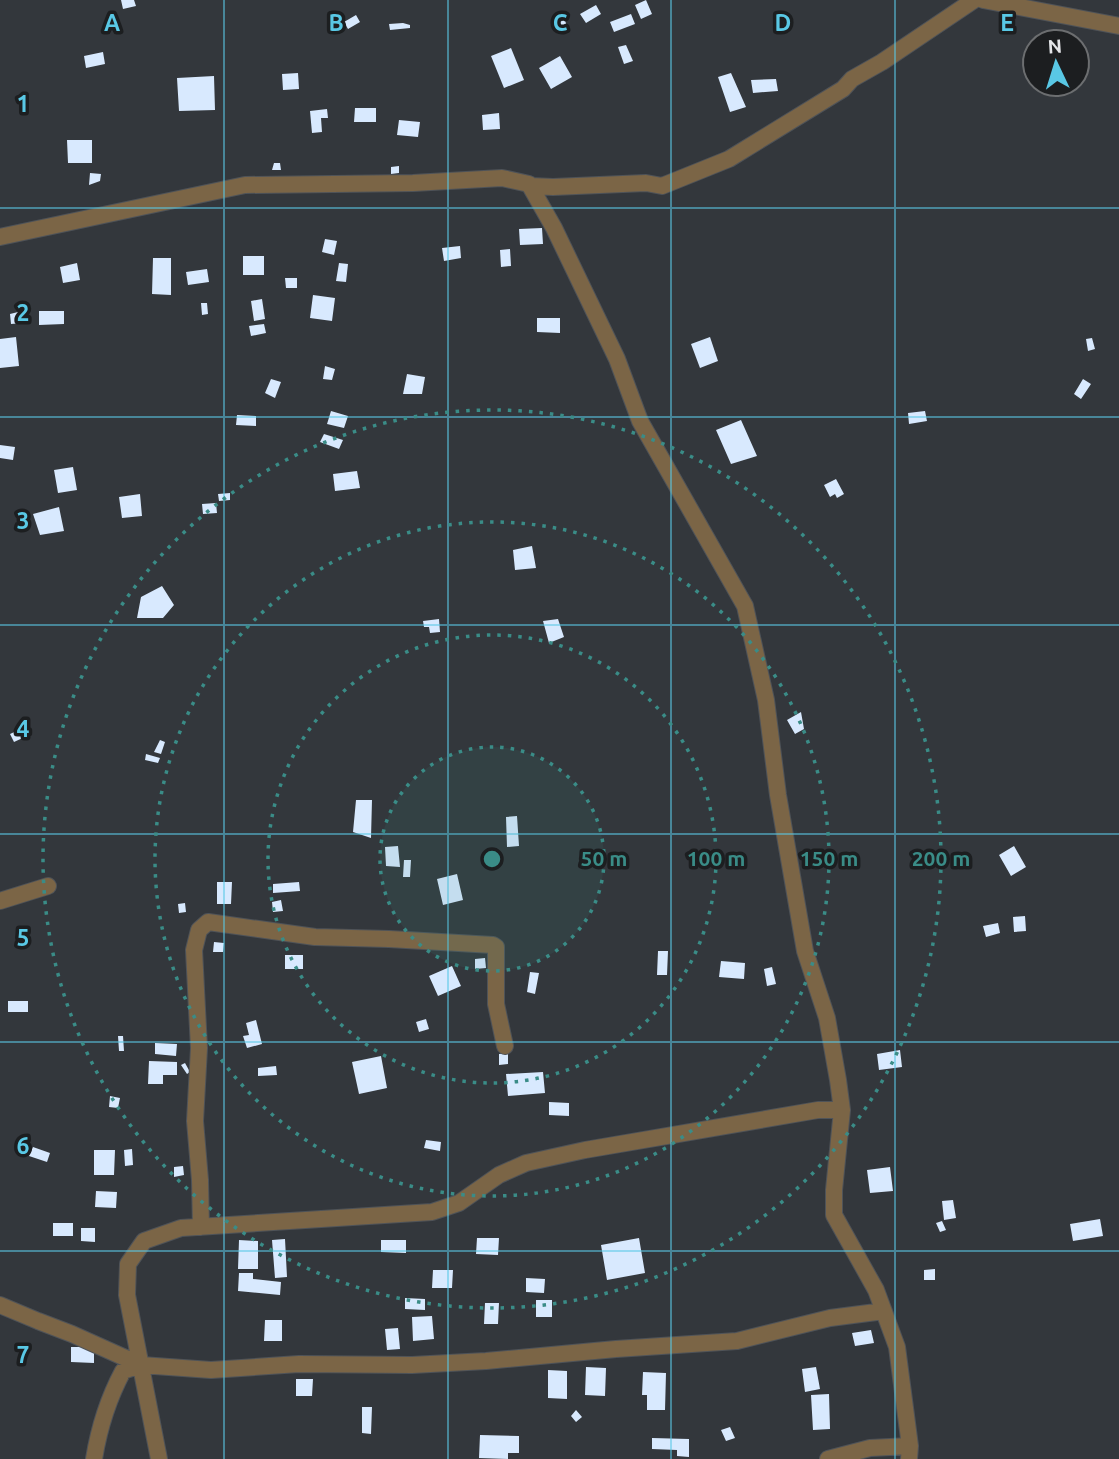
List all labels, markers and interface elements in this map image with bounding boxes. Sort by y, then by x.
text: A [104,10,120,35]
text: B [328,10,344,35]
text: C [553,10,568,35]
text: D [775,10,791,35]
text: E [1000,10,1014,35]
north arrow [1021,28,1091,98]
text: N [1047,35,1063,58]
text: 1 [17,91,29,116]
text: 2 [17,300,29,325]
text: 3 [17,508,29,533]
text: 4 [17,716,30,741]
text: 50 m [581,846,627,870]
text: 100 m [687,846,745,870]
text: 150 m [800,846,858,870]
text: 200 m [912,846,970,870]
centre of rings [480,847,504,871]
text: 5 [17,925,29,950]
text: 6 [17,1133,30,1158]
text: 7 [17,1342,29,1367]

